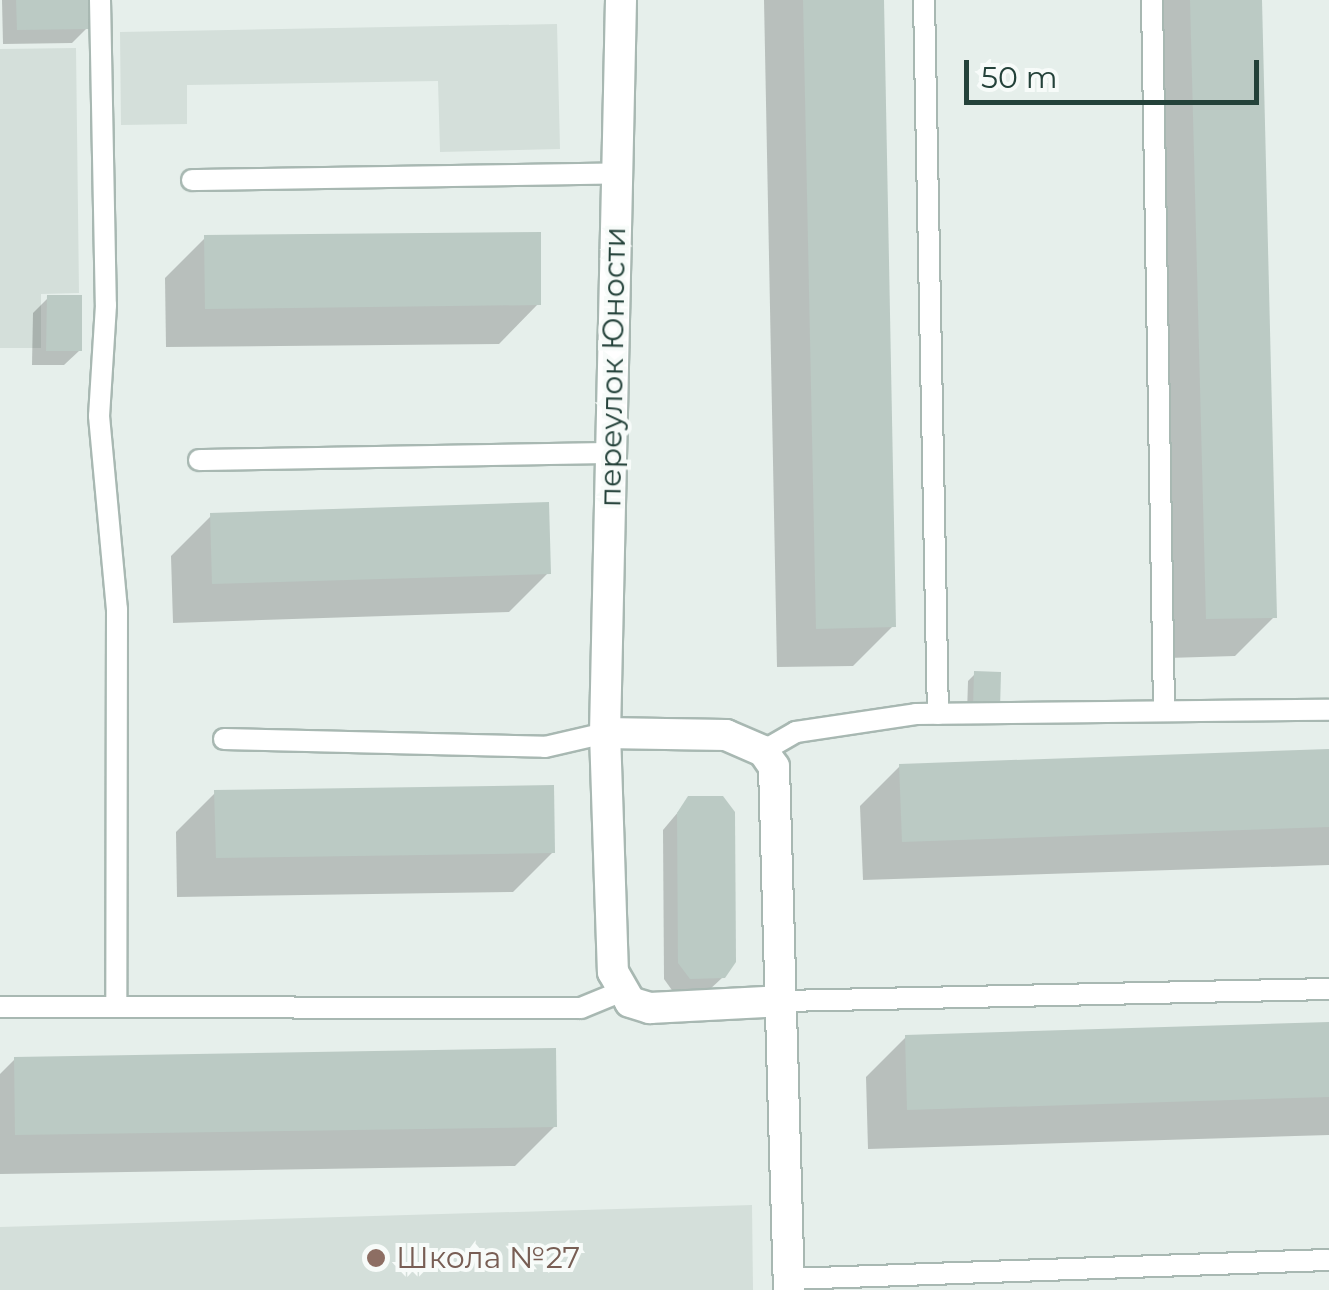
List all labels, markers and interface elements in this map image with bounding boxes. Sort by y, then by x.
scale bar [969,40,1264,102]
text: 50 m [981,59,1058,96]
street label: переулок Юности [593,226,633,508]
place label: Школа №27 [396,1240,580,1276]
marker: Школа №27 [365,1247,387,1269]

